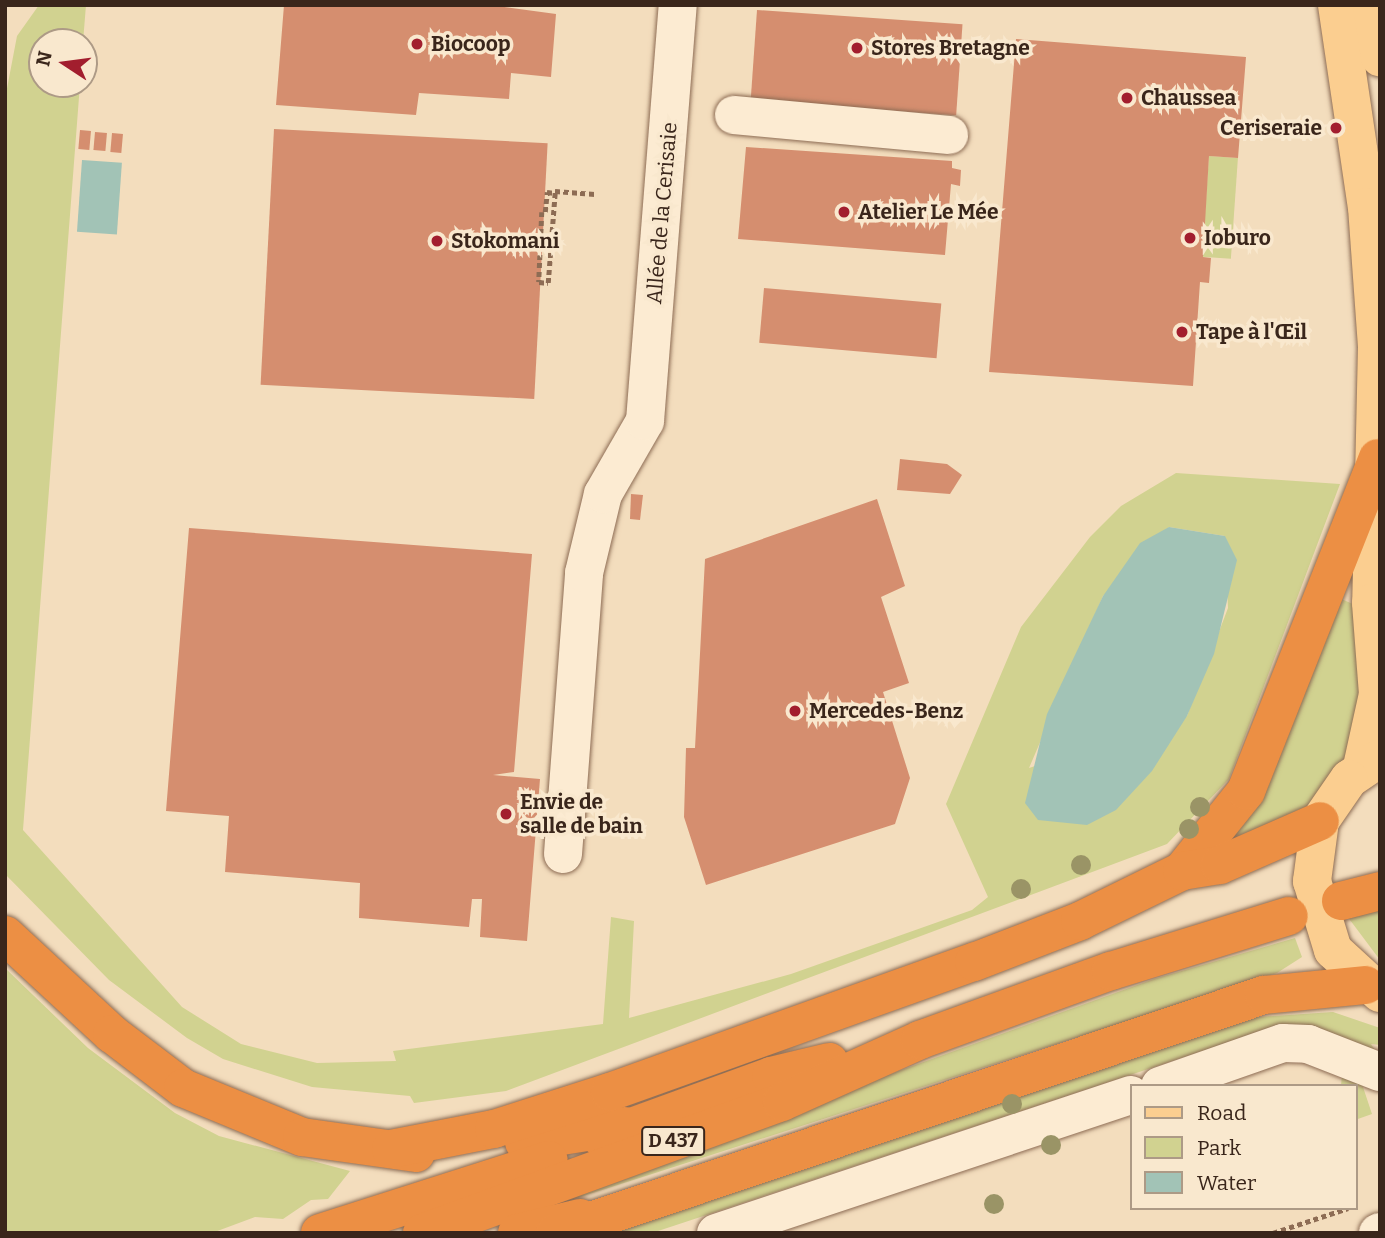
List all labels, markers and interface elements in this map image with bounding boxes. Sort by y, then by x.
north arrow [28,28,98,98]
place label: Biocoop [431,31,511,57]
place label: Stores Bretagne [871,35,1030,61]
marker: Biocoop [409,36,425,52]
marker: Stores Bretagne [849,40,865,56]
text: N [31,49,57,68]
place label: Chaussea [1141,85,1236,111]
marker: Chaussea [1119,90,1135,106]
place label: Ceriseraie [1220,115,1322,141]
marker: Ceriseraie [1328,120,1344,136]
street label: Allée de la Cerisaie [641,121,683,305]
place label: Atelier Le Mée [858,199,998,225]
marker: Atelier Le Mée [836,204,852,220]
place label: Ioburo [1204,225,1271,251]
place label: Stokomani [451,228,560,254]
marker: Ioburo [1182,230,1198,246]
marker: Stokomani [429,233,445,249]
place label: Tape à l'Œil [1196,319,1307,345]
marker: Tape à l'Œil [1174,324,1190,340]
place label: Mercedes-Benz [809,698,963,724]
marker: Mercedes-Benz [787,703,803,719]
place label: Envie de salle de bain [520,789,643,839]
marker: Envie de salle de bain [498,806,514,822]
legend [1130,1084,1357,1210]
text: Road [1197,1100,1246,1126]
road number: D 437 [640,1126,706,1156]
text: Park [1197,1135,1241,1161]
text: Water [1197,1170,1256,1196]

